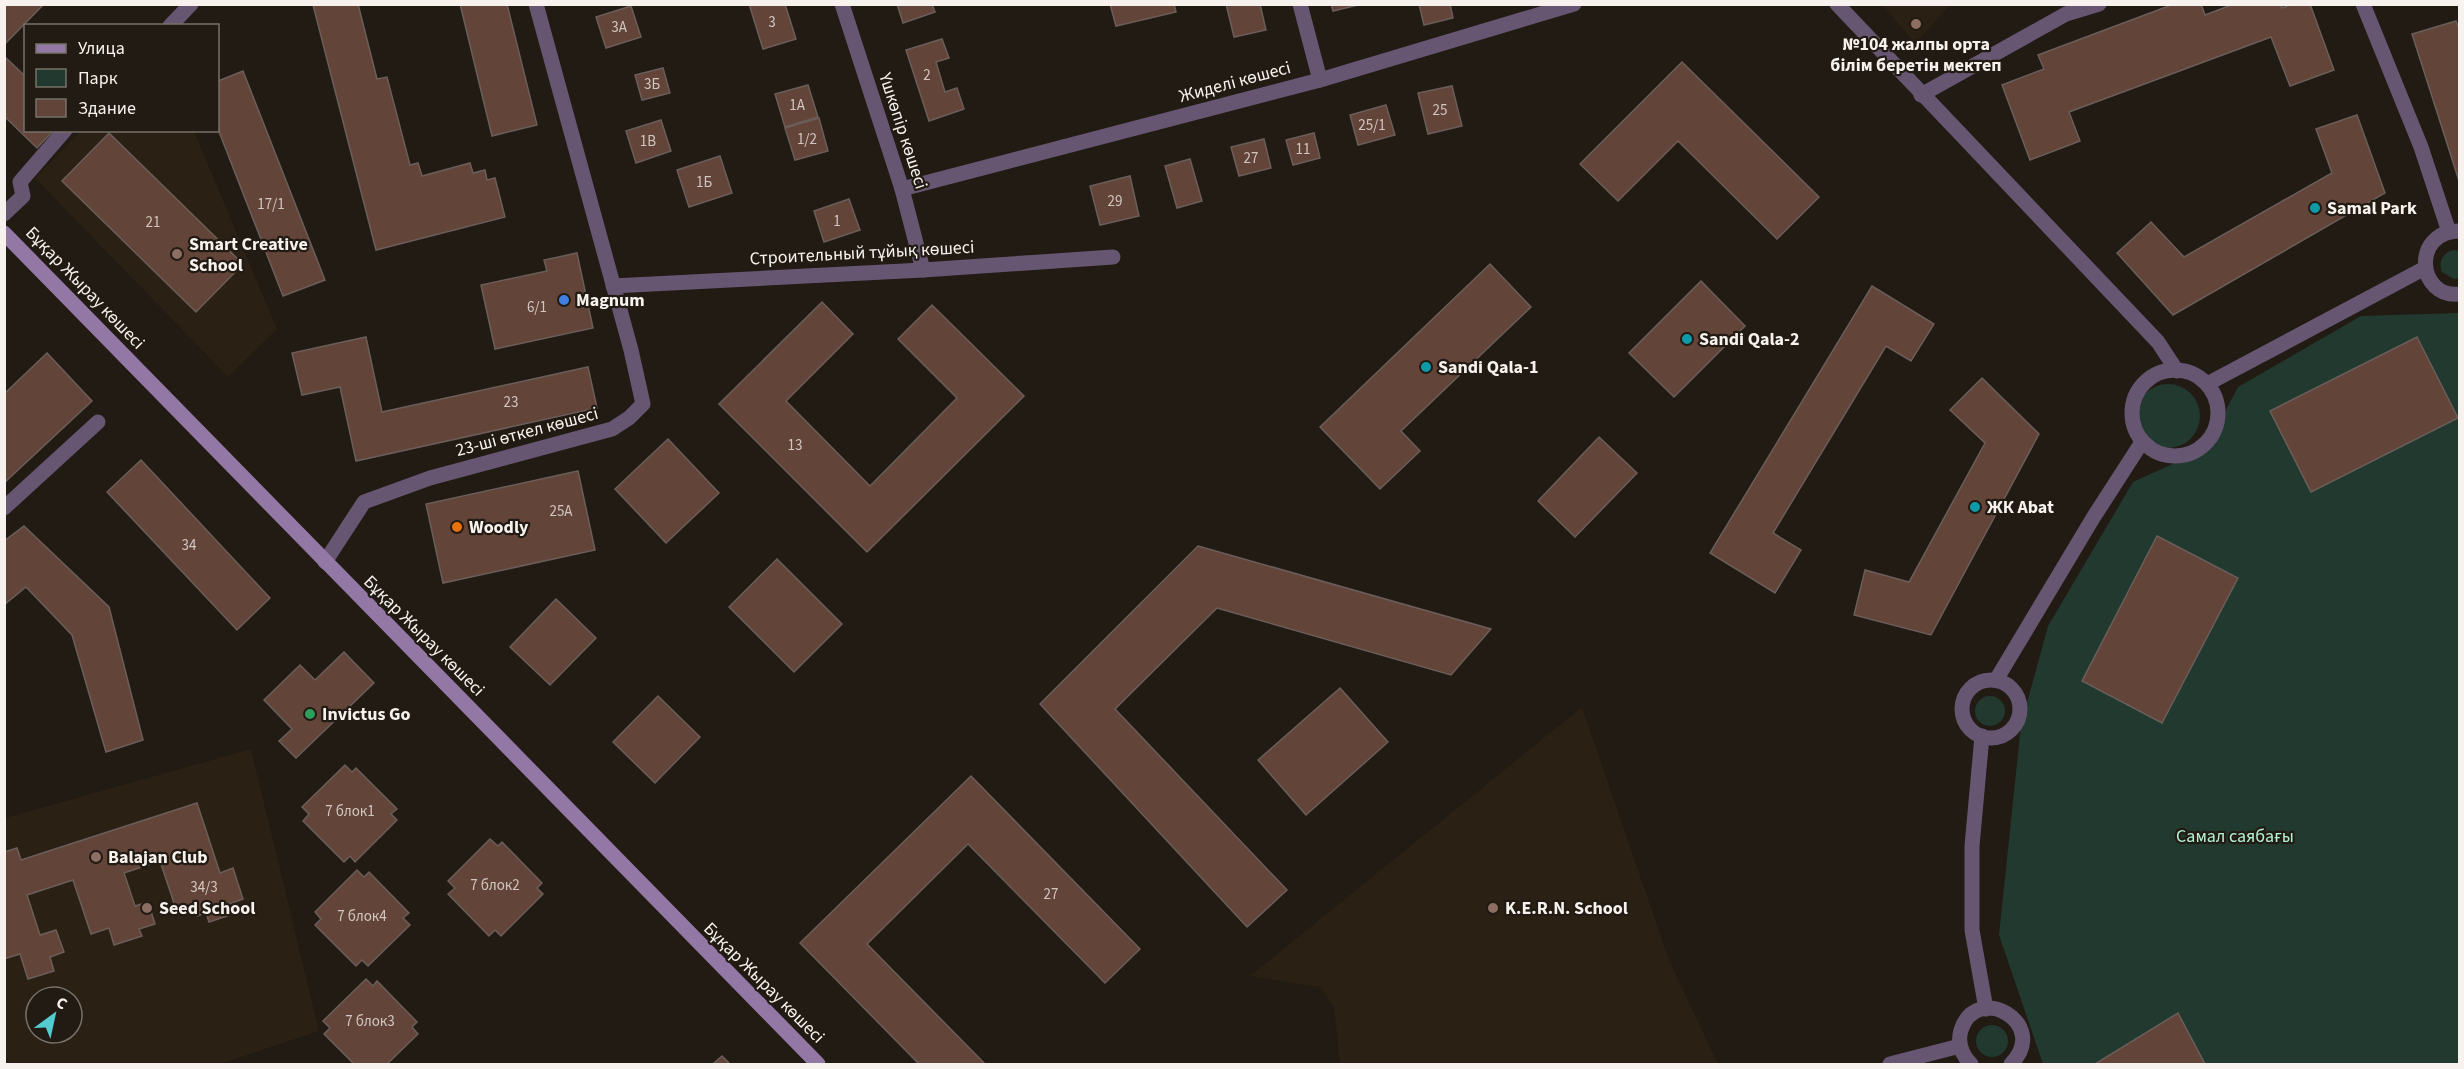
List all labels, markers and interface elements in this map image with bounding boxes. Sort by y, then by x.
house number: 3 [768,12,776,33]
house number: 3А [611,17,628,38]
marker: №104 жалпы орта білім беретін мектеп [1909,17,1923,31]
legend [24,24,219,132]
place label: №104 жалпы орта білім беретін мектеп [1830,32,2002,78]
text: Улица [78,36,125,61]
street label: Жиделі көшесі [1176,55,1294,109]
house number: 2 [923,65,931,86]
text: Парк [78,66,118,91]
street label: Үшкөпір көшесі [872,69,934,192]
house number: 3Б [644,74,660,95]
house number: 1А [789,95,806,116]
text: Здание [78,96,136,121]
house number: 25 [1433,100,1447,121]
house number: 25/1 [1358,115,1386,136]
house number: 1/2 [797,129,817,150]
house number: 1В [640,131,656,152]
house number: 11 [1296,139,1310,160]
house number: 27 [1244,148,1258,169]
house number: 1Б [696,172,712,193]
house number: 29 [1108,191,1122,212]
house number: 17/1 [257,194,285,215]
place label: Samal Park [2327,196,2417,221]
marker: Samal Park [2308,201,2322,215]
house number: 1 [833,211,841,232]
house number: 21 [146,212,160,233]
street label: Бұқар Жырау көшесі [20,221,150,355]
place label: Smart Creative School [189,232,308,278]
street label: Строительный тұйық көшесі [749,235,975,271]
marker: Smart Creative School [170,247,184,261]
place label: Magnum [576,288,645,313]
marker: Magnum [557,293,571,307]
house number: 6/1 [527,297,547,318]
place label: Sandi Qala-2 [1699,327,1800,352]
marker: Sandi Qala-2 [1680,332,1694,346]
place label: Sandi Qala-1 [1438,355,1539,380]
marker: Sandi Qala-1 [1419,360,1433,374]
house number: 23 [504,392,518,413]
street label: 23-ші өткел көшесі [453,401,601,463]
house number: 13 [788,435,802,456]
place label: ЖК Abat [1987,495,2054,520]
marker: ЖК Abat [1968,500,1982,514]
house number: 25А [549,501,573,522]
place label: Woodly [469,515,529,540]
marker: Woodly [450,520,464,534]
house number: 34 [182,535,197,556]
street label: Бұқар Жырау көшесі [358,570,490,702]
place label: Invictus Go [322,702,411,727]
marker: Invictus Go [303,707,317,721]
house number: 7 блок1 [325,801,375,822]
park label: Самал саябағы [2176,824,2294,849]
place label: Balajan Club [108,845,208,870]
marker: Balajan Club [89,850,103,864]
house number: 7 блок2 [470,875,520,896]
house number: 34/3 [190,877,218,898]
house number: 27 [1044,884,1058,905]
place label: Seed School [159,896,255,921]
place label: K.E.R.N. School [1505,896,1628,921]
marker: Seed School [140,901,154,915]
marker: K.E.R.N. School [1486,901,1500,915]
house number: 7 блок4 [337,906,387,927]
street label: Бұқар Жырау көшесі [698,917,830,1049]
north arrow [24,985,84,1045]
text: С [52,991,72,1015]
house number: 7 блок3 [345,1011,395,1032]

